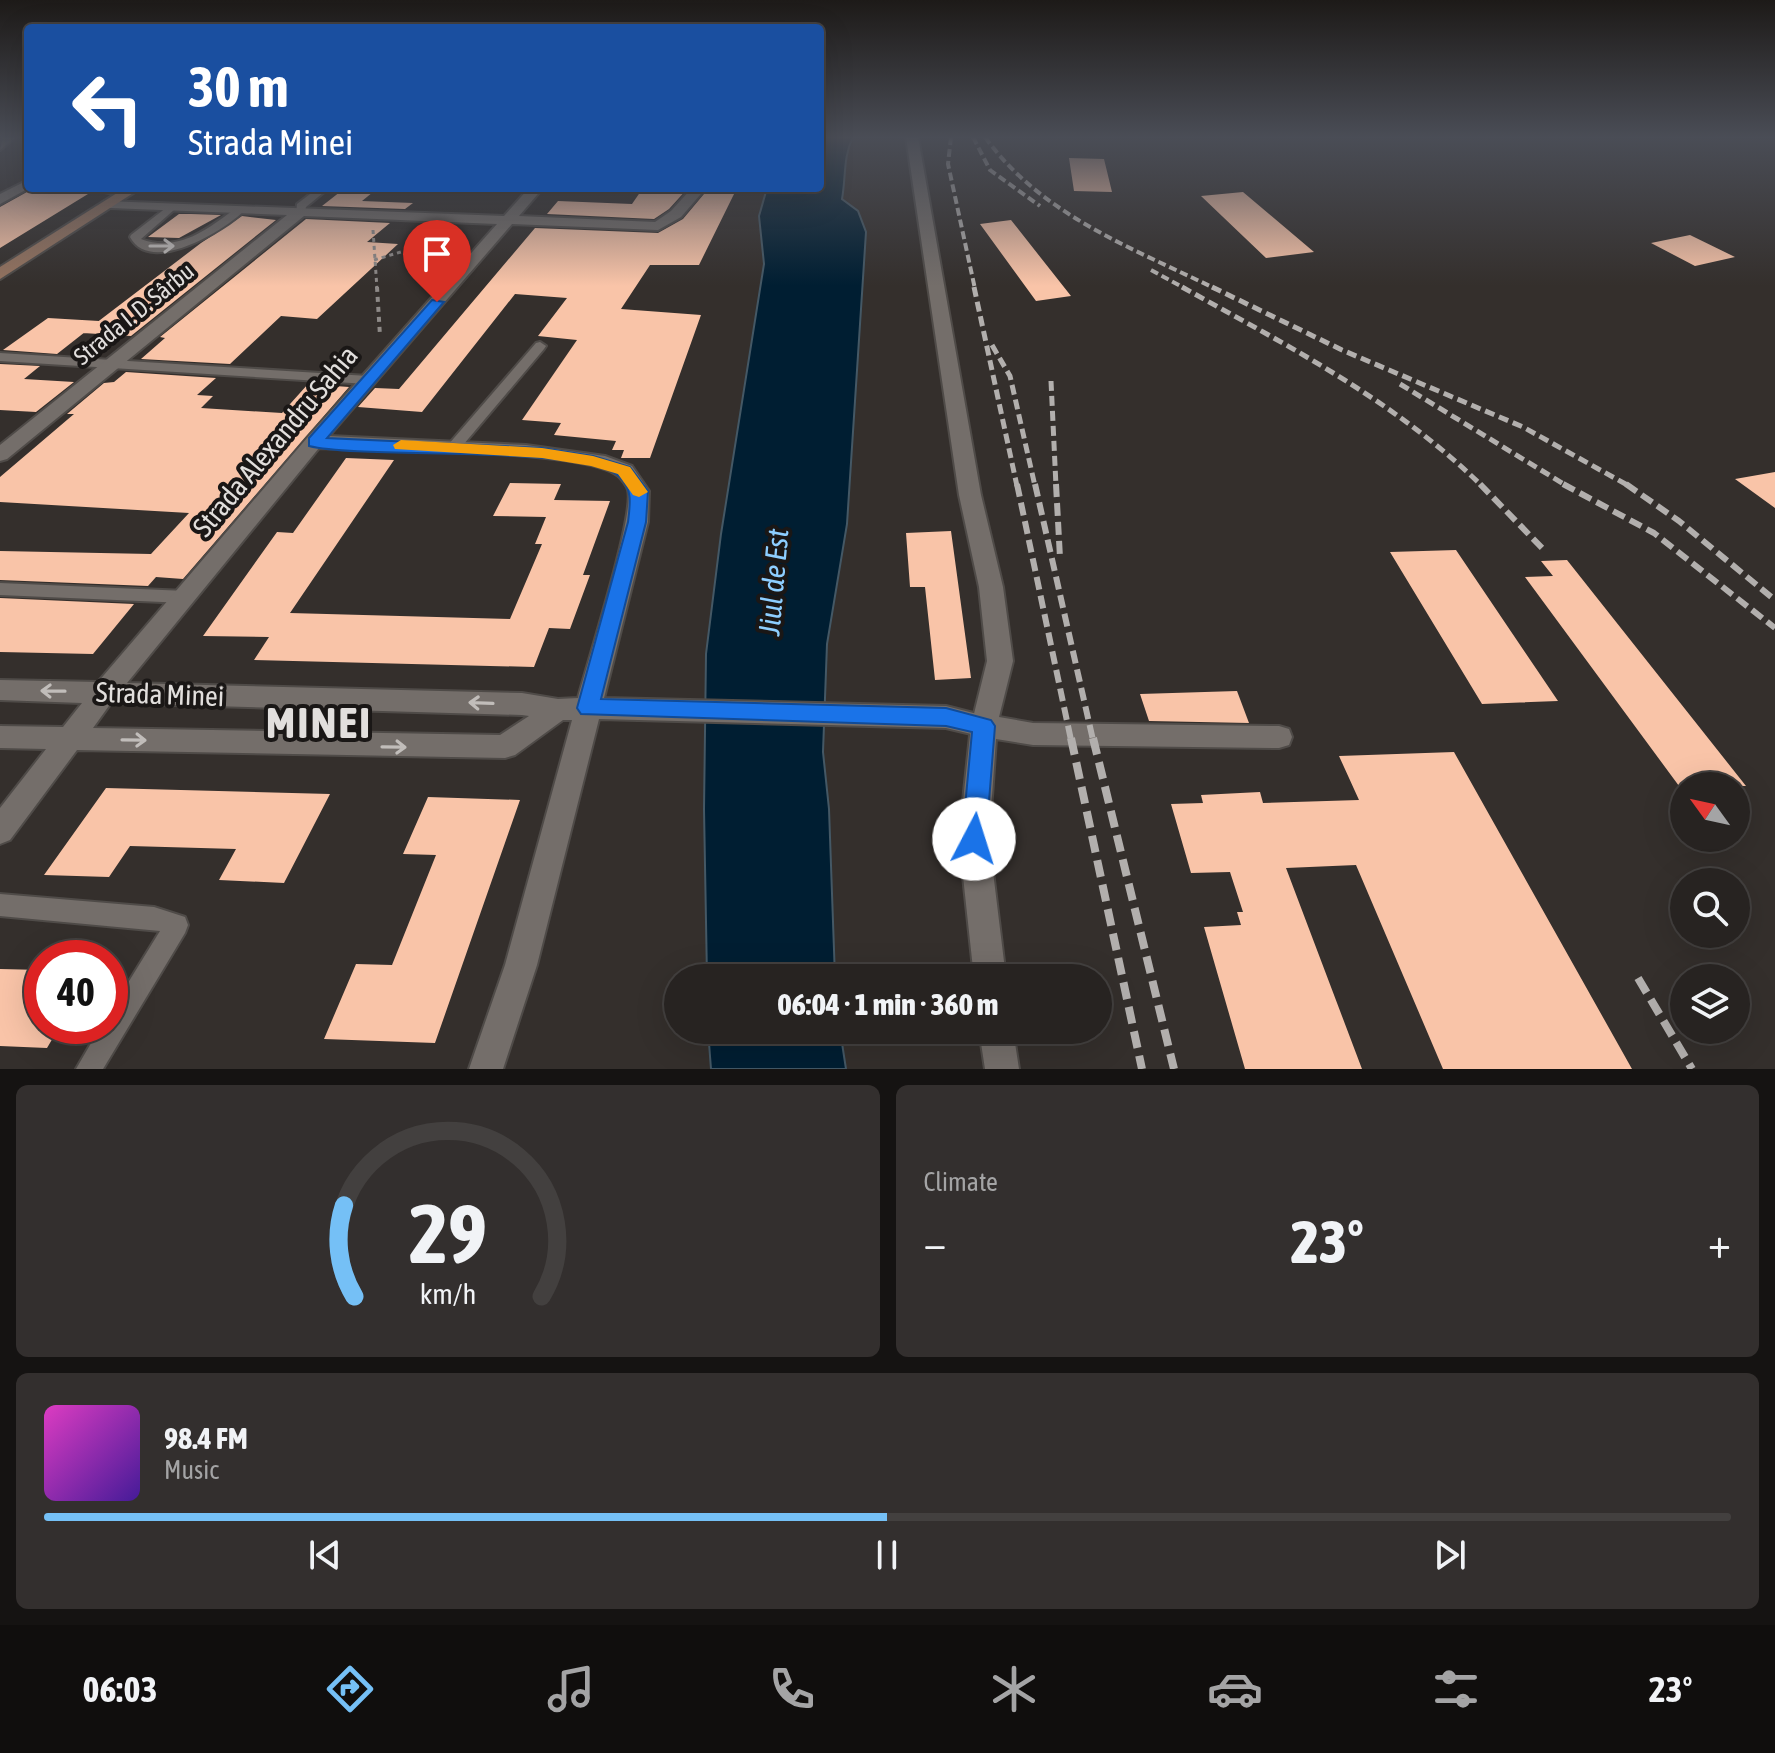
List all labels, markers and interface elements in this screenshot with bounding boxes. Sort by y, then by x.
text: 30 m [188,55,289,119]
icon: left [56,56,160,160]
text: Strada Minei [188,121,353,163]
pin [403,220,471,302]
icon: arrive [415,232,459,276]
one-way arrow [148,238,175,254]
street label: Strada I. D. Sârbu [68,257,199,370]
street label: Strada Alexandru Sahia [186,339,364,543]
water label: Jiul de Est [751,527,795,638]
street label: Strada Minei [95,676,225,712]
one-way arrow [40,683,67,699]
one-way arrow [468,695,495,711]
district label: MINEI [266,697,372,747]
one-way arrow [120,733,147,748]
one-way arrow [380,739,407,754]
north arrow [1670,772,1750,852]
map controls [1670,772,1750,1044]
position arrow [932,797,1016,881]
button: search [1670,868,1750,948]
speed limit sign: 40 [24,940,128,1044]
button: layers [1670,964,1750,1044]
text: 06:04 · 1 min · 360 m [778,987,998,1021]
text: Climate [924,1167,998,1197]
text: 29 [409,1185,487,1281]
text: 23° [1291,1207,1364,1276]
text: − [924,1217,946,1267]
text: + [1708,1217,1731,1267]
text: km/h [419,1277,476,1310]
text: 98.4 FM [164,1421,248,1455]
text: Music [164,1455,219,1485]
icon: previous [303,1533,347,1577]
icon: pause [865,1533,909,1577]
icon: next [1428,1533,1472,1577]
icon: directions [322,1661,378,1717]
icon: music [543,1661,599,1717]
icon: phone [764,1661,820,1717]
icon: climate [986,1661,1042,1717]
icon: car [1207,1661,1263,1717]
icon: filters [1428,1661,1484,1717]
text: 06:03 [83,1668,157,1710]
text: 23° [1649,1668,1692,1710]

